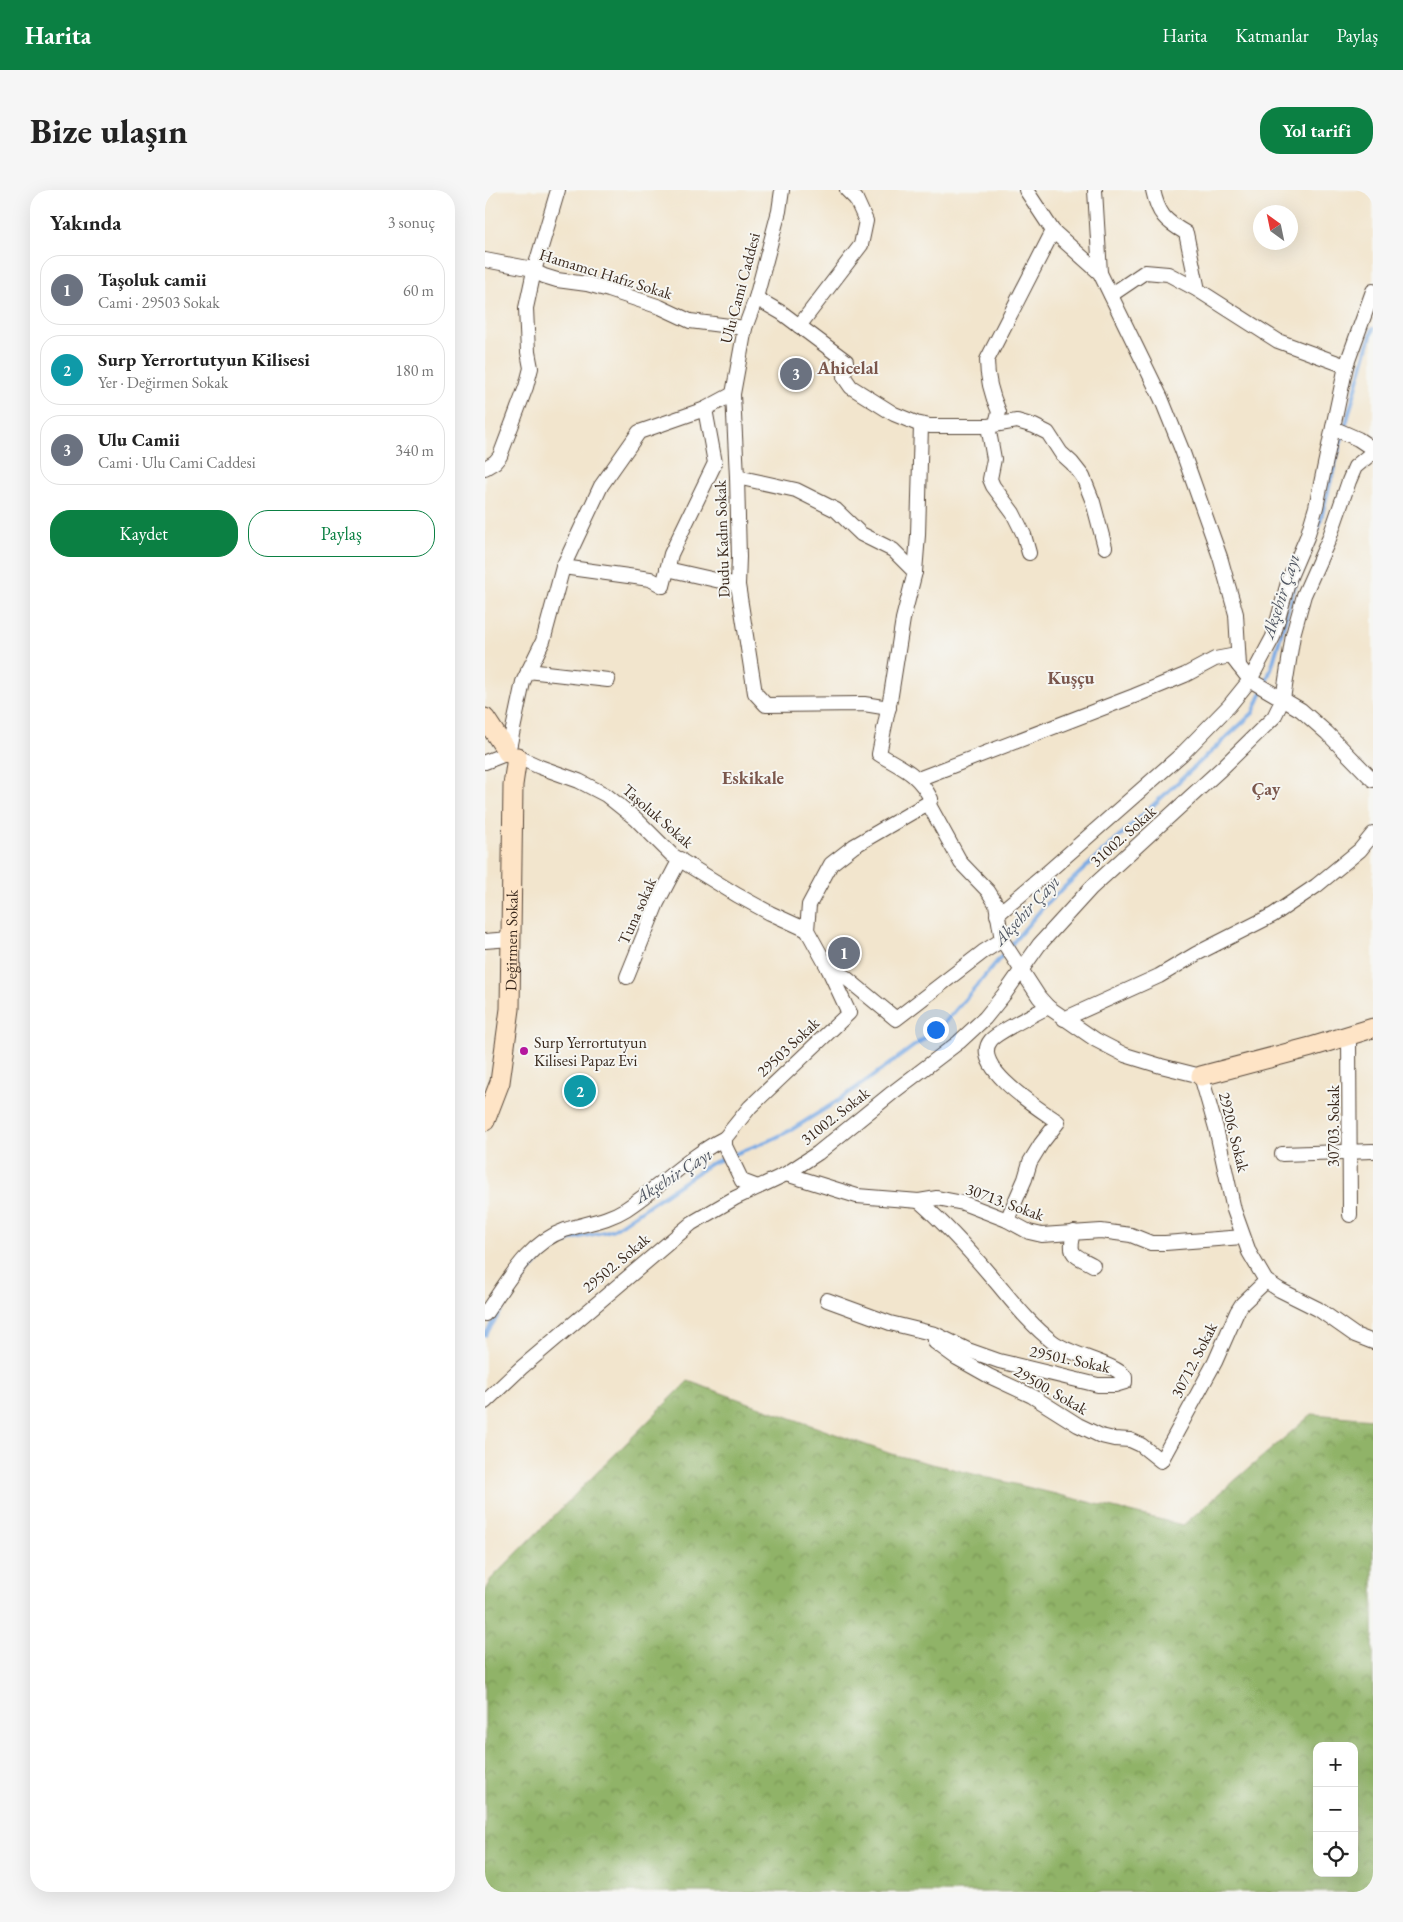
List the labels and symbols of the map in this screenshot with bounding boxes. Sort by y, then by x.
north arrow [1253,205,1298,250]
street label: Ulu Cami Caddesi [715,230,765,346]
street label: Hamamcı Hafız Sokak [537,244,676,304]
pin: 3 [780,355,812,393]
district label: Ahicelal [816,356,879,379]
street label: Dudu Kadın Sokak [709,479,735,598]
water label: Akşehir Çayı [1255,551,1305,643]
district label: Kuşçu [1047,666,1095,689]
district label: Eskikale [722,766,784,789]
district label: Çay [1252,777,1281,800]
street label: Taşoluk Sokak [618,779,698,853]
street label: 31002. Sokak [1086,801,1161,871]
water label: Akşehir Çayı [986,870,1065,952]
street label: Tuna sokak [613,874,661,948]
street label: Değirmen Sokak [500,889,522,991]
pin: 1 [828,934,860,972]
street label: 29503 Sokak [752,1012,824,1081]
your location [923,1017,949,1043]
place label: Surp Yerrortutyun Kilisesi Papaz Evi [534,1032,647,1071]
marker: Surp Yerrortutyun Kilisesi Papaz Evi [518,1045,530,1057]
pin: 2 [564,1072,596,1110]
street label: 31002. Sokak [796,1082,874,1149]
street label: 30703. Sokak [1323,1085,1344,1167]
street label: 29206. Sokak [1214,1090,1254,1175]
water label: Akşehir Çayı [628,1142,717,1210]
street label: 30713. Sokak [963,1178,1047,1226]
street label: 29502. Sokak [578,1228,654,1297]
street label: 30712. Sokak [1166,1318,1222,1401]
street label: 29501. Sokak [1028,1340,1113,1378]
street label: 29500. Sokak [1010,1360,1092,1420]

